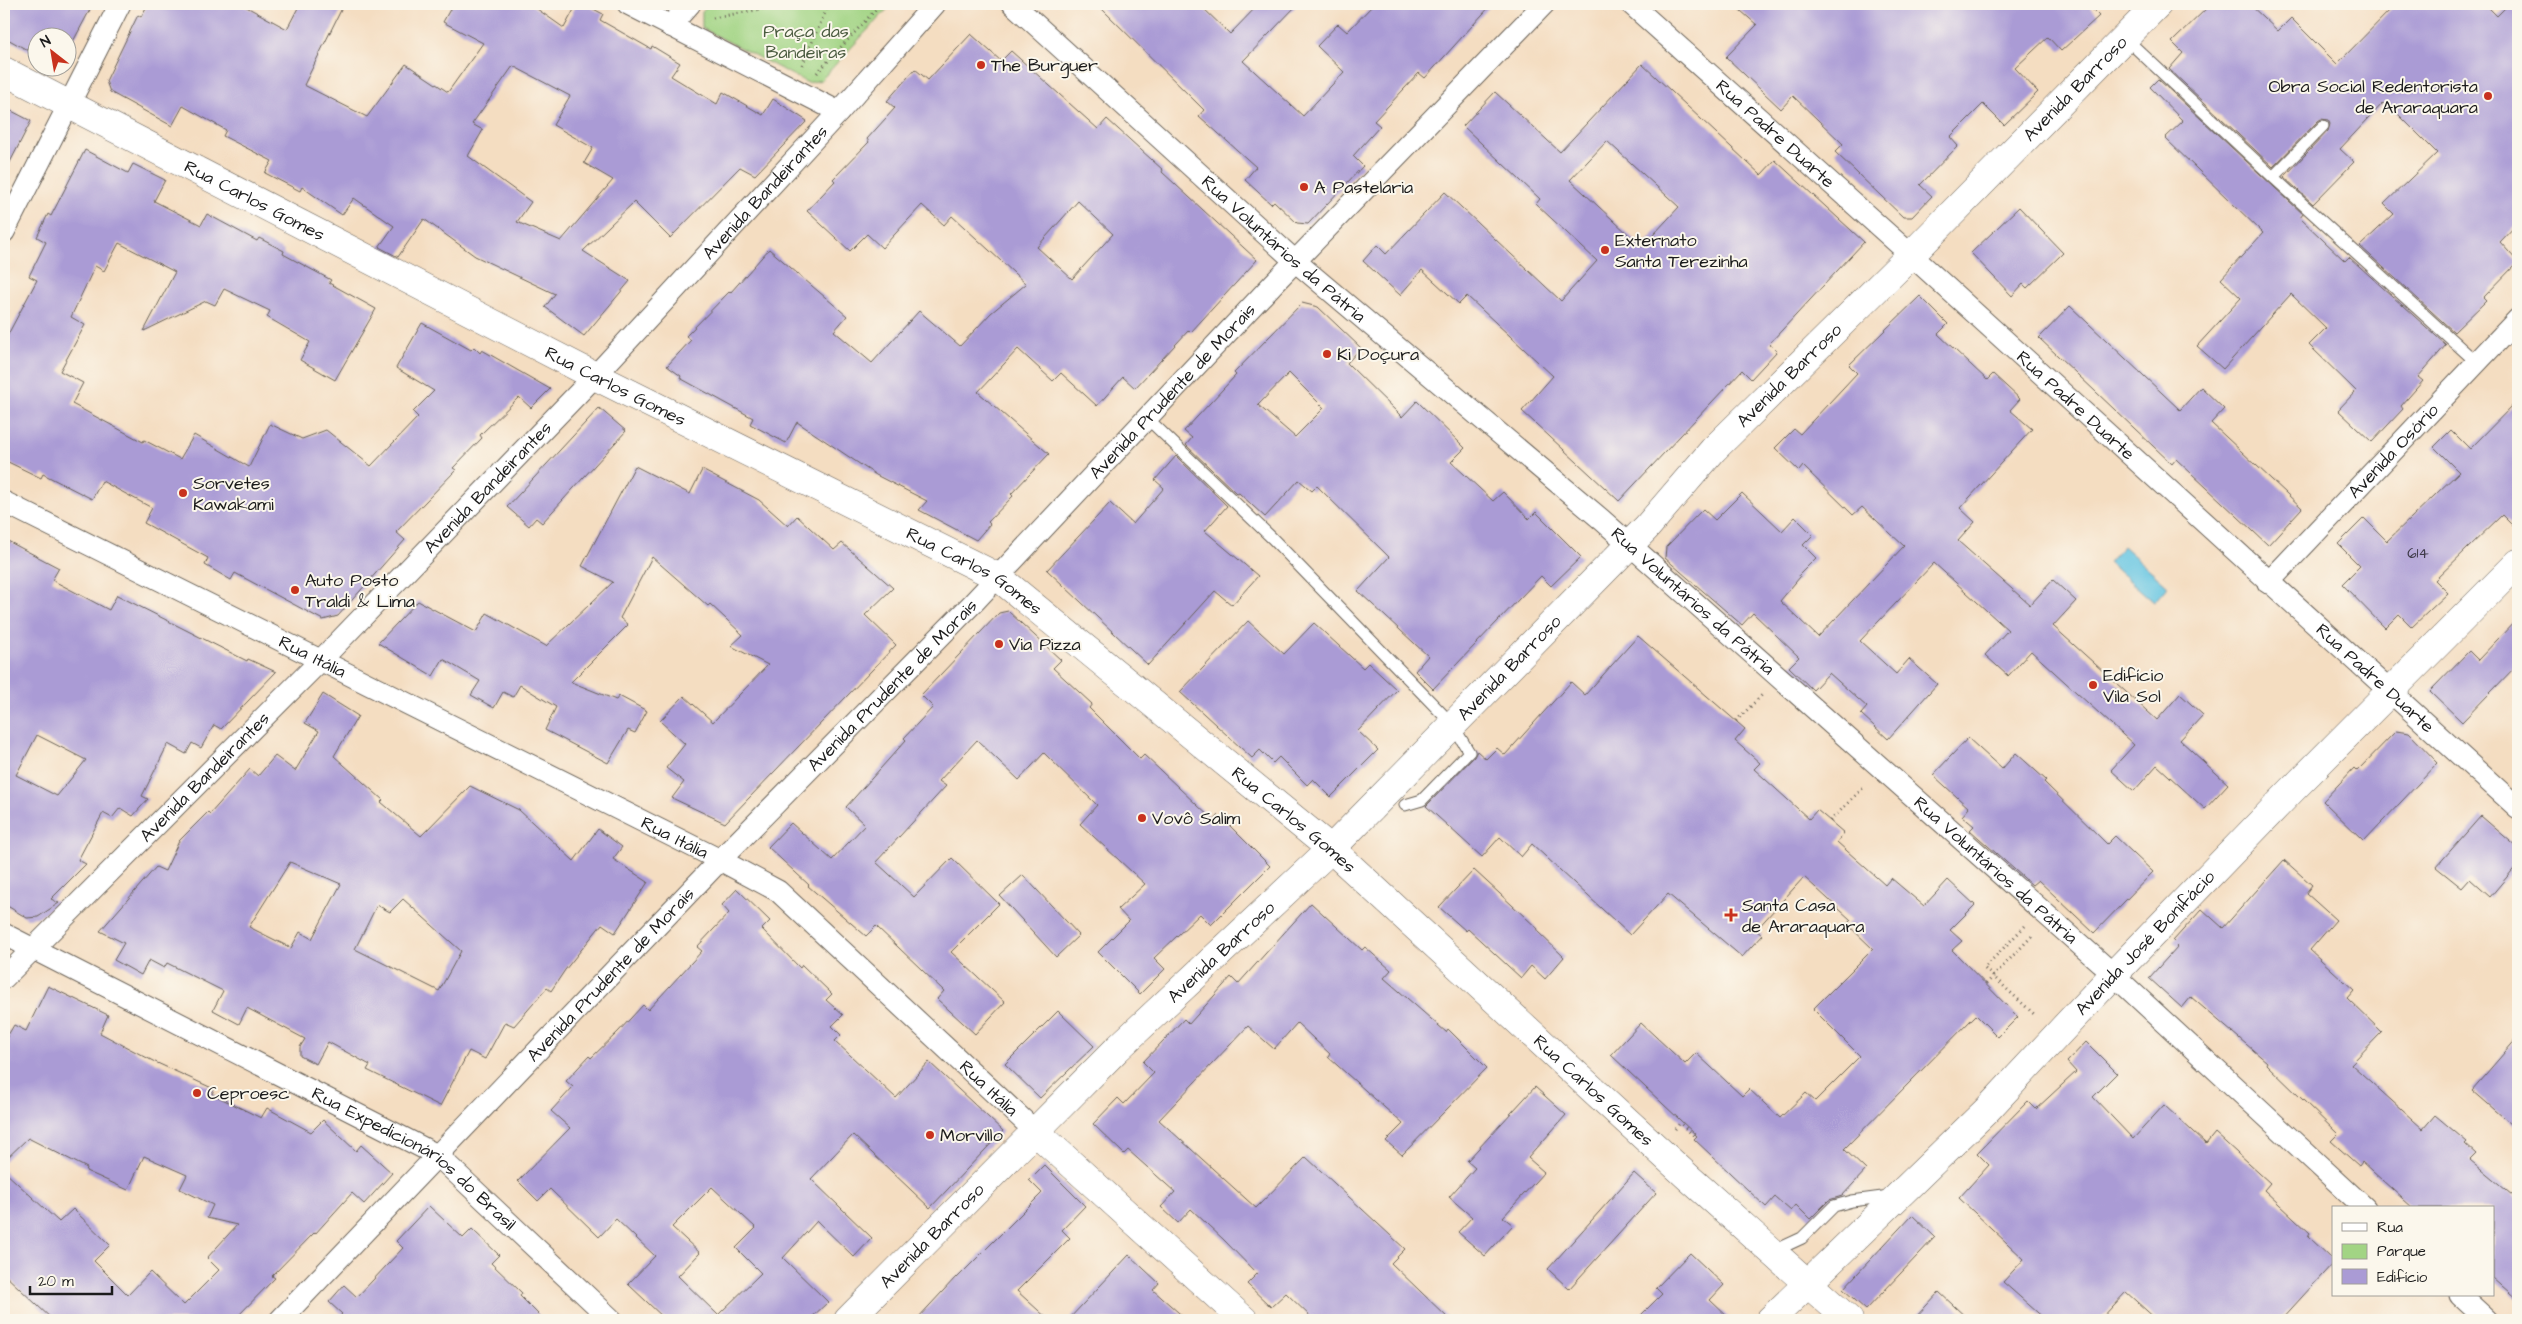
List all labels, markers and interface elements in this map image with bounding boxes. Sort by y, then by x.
park label: Praça das Bandeiras [763,19,849,65]
north arrow [28,28,78,78]
street label: Avenida Barroso [2017,30,2133,147]
text: N [37,31,55,53]
place label: The Burguer [991,53,1098,79]
marker: The Burguer [975,59,987,71]
street label: Rua Padre Duarte [1710,73,1841,194]
place label: Obra Social Redentorista de Araraquara [2268,74,2478,120]
marker: Obra Social Redentorista de Araraquara [2482,90,2494,102]
street label: Avenida Bandeirantes [696,119,833,265]
street label: Rua Carlos Gomes [180,154,329,247]
street label: Rua Voluntários da Pátria [1196,169,1371,328]
place label: A Pastelaria [1314,175,1413,200]
marker: A Pastelaria [1298,181,1310,193]
place label: Externato Santa Terezinha [1615,228,1748,274]
marker: Externato Santa Terezinha [1599,244,1611,256]
street label: Avenida Prudente de Morais [1083,298,1261,485]
street label: Avenida Barroso [1731,317,1847,433]
street label: Rua Carlos Gomes [541,340,690,432]
place label: Ki Doçura [1337,342,1419,367]
street label: Rua Padre Duarte [2011,345,2141,466]
marker: Ki Doçura [1321,348,1333,360]
street label: Avenida Osório [2342,398,2444,504]
street label: Avenida Bandeirantes [418,416,557,559]
place label: Sorvetes Kawakami [193,471,274,517]
marker: Sorvetes Kawakami [177,487,189,499]
street label: Rua Carlos Gomes [902,521,1048,621]
street label: Rua Voluntários da Pátria [1606,521,1781,681]
house number: 614 [2407,543,2429,564]
place label: Auto Posto Traldi & Lima [305,568,415,614]
marker: Auto Posto Traldi & Lima [289,584,301,596]
street label: Avenida Prudente de Morais [802,593,983,777]
street label: Avenida Barroso [1451,609,1567,726]
street label: Rua Padre Duarte [2311,617,2440,739]
street label: Rua Itália [275,629,351,684]
place label: Via Pizza [1009,632,1081,657]
marker: Via Pizza [993,638,1005,650]
place label: Edifício Vila Sol [2103,663,2163,709]
marker: Edifício Vila Sol [2087,679,2099,691]
street label: Avenida Bandeirantes [134,706,275,848]
street label: Rua Carlos Gomes [1226,760,1362,879]
street label: Rua Voluntários da Pátria [1908,790,2083,949]
place label: Vovô Salim [1152,806,1240,831]
street label: Rua Itália [637,810,713,865]
marker: Vovô Salim [1136,812,1148,824]
street label: Avenida José Bonifácio [2069,865,2220,1021]
street label: Avenida Prudente de Morais [521,882,700,1067]
place label: Santa Casa de Araraquara [1742,893,1865,939]
street label: Avenida Barroso [1162,895,1280,1009]
marker: Santa Casa de Araraquara [1724,908,1738,922]
street label: Rua Carlos Gomes [1528,1029,1659,1152]
street label: Rua Itália [954,1054,1024,1122]
place label: Ceproesc [207,1081,290,1106]
street label: Rua Expedicionários do Brasil [307,1081,522,1236]
marker: Ceproesc [191,1087,203,1099]
place label: Morvillo [940,1123,1003,1148]
marker: Morvillo [924,1129,936,1141]
street label: Avenida Barroso [874,1177,990,1294]
legend [2332,1206,2494,1296]
text: Rua [2377,1217,2403,1238]
text: Parque [2377,1241,2426,1262]
scale bar [30,1264,112,1296]
text: Edifício [2377,1267,2428,1288]
text: 20 m [38,1271,74,1292]

